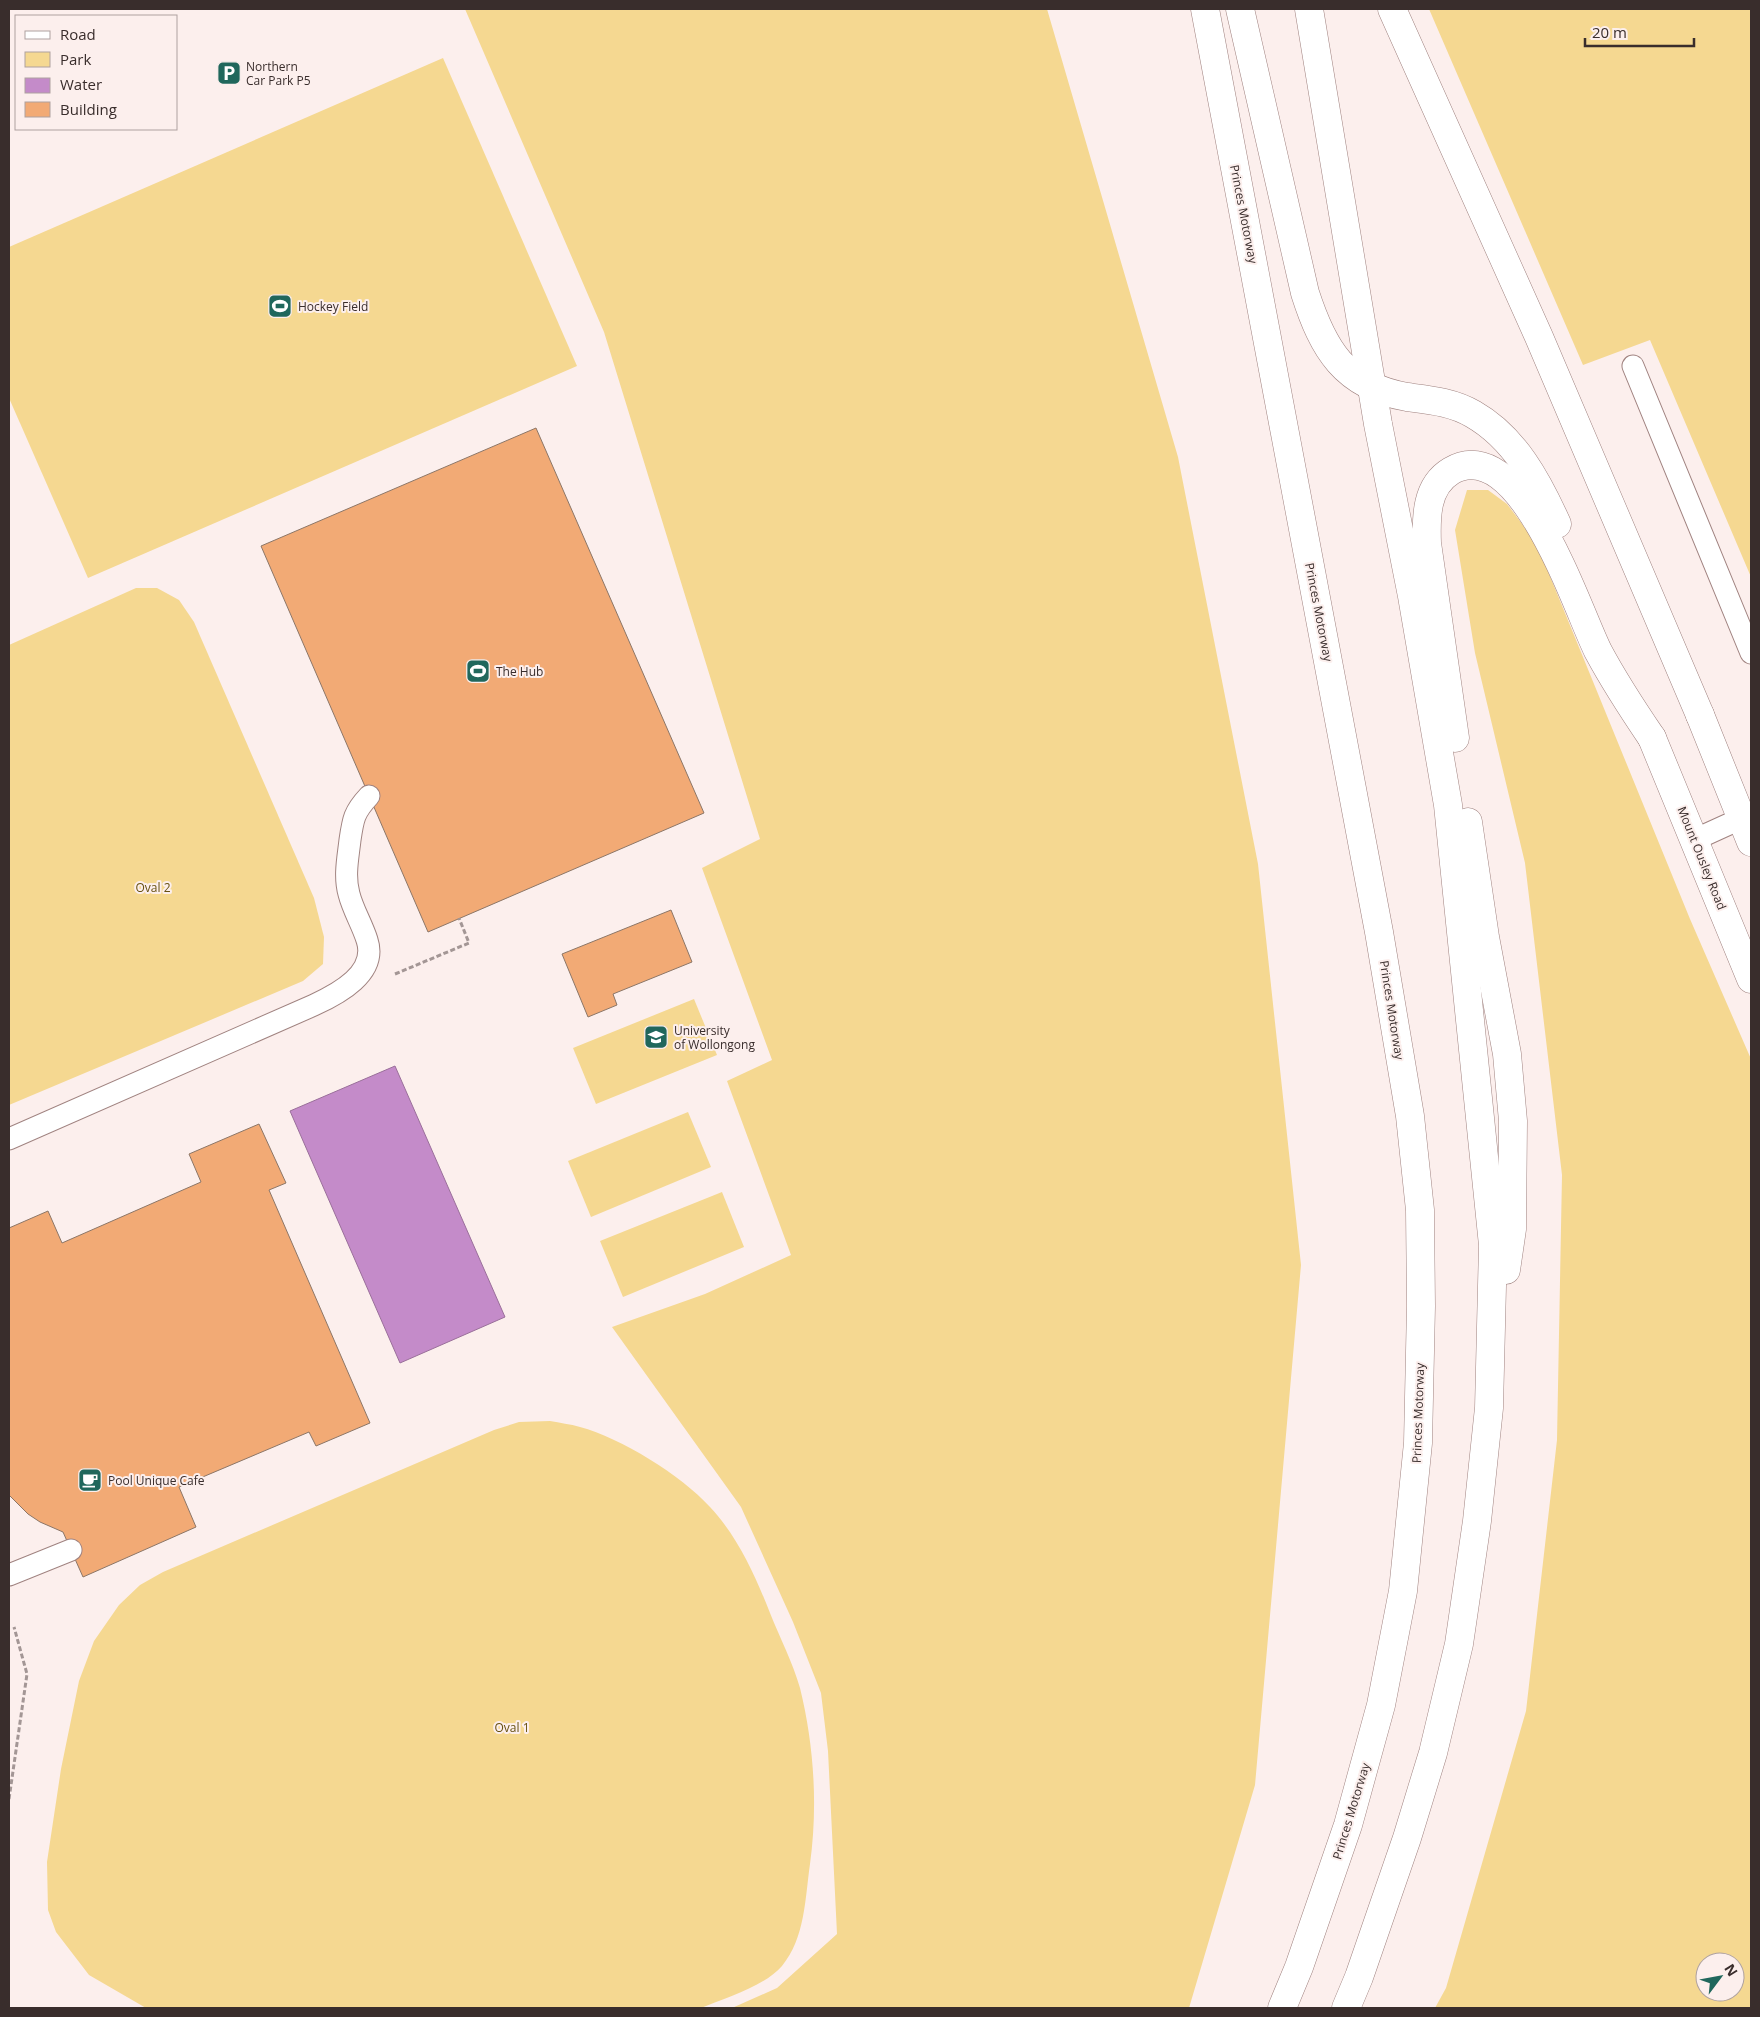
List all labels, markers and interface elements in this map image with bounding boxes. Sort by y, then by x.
legend [15,15,178,130]
scale bar [1585,15,1694,47]
text: 20 m [1592,22,1627,42]
text: Road [60,24,96,44]
text: Park [60,49,91,69]
place label: Northern Car Park P5 [246,58,311,89]
parking icon: Northern Car Park P5 [216,60,242,86]
text: Water [60,74,102,94]
text: Building [60,99,117,119]
street label: Princes Motorway [1226,163,1262,266]
sports icon: Hockey Field [267,293,293,319]
place label: Hockey Field [298,298,368,315]
street label: Princes Motorway [1301,561,1337,664]
sports icon: The Hub [465,658,491,684]
place label: The Hub [496,663,543,680]
street label: Mount Ousley Road [1674,804,1730,912]
park label: Oval 2 [135,879,171,896]
street label: Princes Motorway [1376,959,1408,1062]
place label: University of Wollongong [674,1022,755,1053]
school or university icon: University of Wollongong [643,1024,669,1050]
street label: Princes Motorway [1408,1362,1428,1463]
cafe icon: Pool Unique Cafe [77,1467,103,1493]
place label: Pool Unique Cafe [108,1472,205,1489]
park label: Oval 1 [494,1719,530,1736]
street label: Princes Motorway [1328,1760,1374,1861]
north arrow [1695,1952,1745,2002]
text: N [1720,1960,1743,1980]

